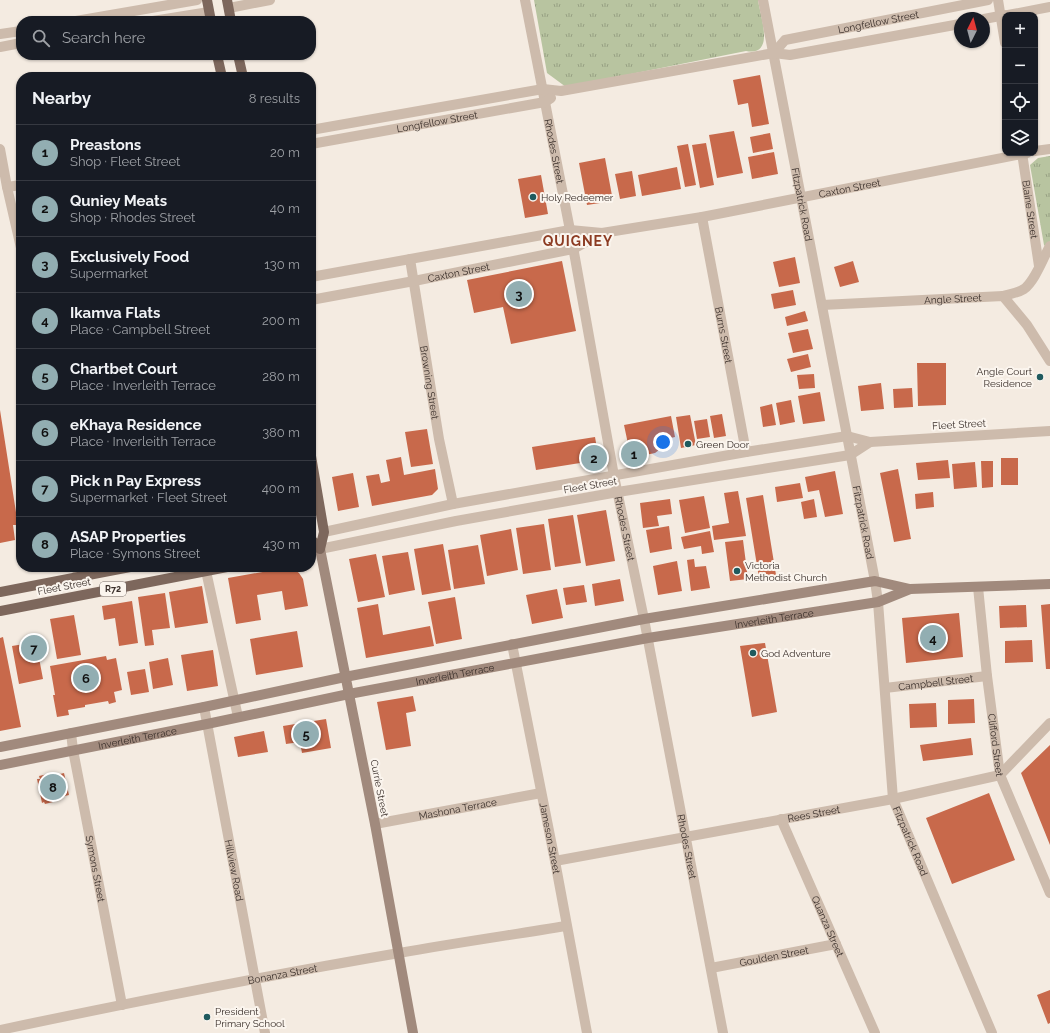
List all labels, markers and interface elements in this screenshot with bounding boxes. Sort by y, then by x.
street label: Longfellow Street [837,9,920,35]
north arrow [954,12,990,48]
map controls [1002,12,1038,156]
button: + [1002,12,1038,48]
search box [16,16,316,60]
icon: search [30,27,52,49]
text: Search here [62,29,145,47]
button: − [1002,48,1038,84]
button: locate [1002,84,1038,120]
text: Nearby [32,88,91,108]
text: 8 results [249,91,300,106]
street label: Longfellow Street [396,109,479,135]
street label: Rhodes Street [542,118,566,185]
button: layers [1002,120,1038,156]
text: Preastons [70,136,141,154]
text: 1 [42,145,48,160]
text: 20 m [270,145,300,160]
text: Shop · Fleet Street [70,154,180,169]
street label: Fitzpatrick Road [789,167,814,242]
street label: Caxton Street [818,177,882,200]
street label: Blaine Street [1020,179,1040,240]
text: Quniey Meats [70,192,167,210]
marker: Holy Redeemer [528,192,538,202]
place label: Holy Redeemer [541,192,614,203]
text: 2 [41,201,49,216]
text: 40 m [270,201,300,216]
text: Shop · Rhodes Street [70,210,195,225]
district label: QUIGNEY [543,233,613,249]
text: Exclusively Food [70,248,189,266]
text: 3 [41,257,49,272]
text: 130 m [264,257,300,272]
street label: Caxton Street [427,261,491,284]
text: Supermarket [70,266,148,281]
pin: 3 [506,279,532,309]
street label: Angle Street [924,292,983,306]
text: Ikamva Flats [70,304,160,322]
street label: Burns Street [713,306,734,365]
text: 4 [41,313,49,328]
text: 200 m [262,313,300,328]
text: Place · Campbell Street [70,322,210,337]
street label: Browning Street [418,345,441,421]
text: Chartbet Court [70,360,177,378]
place label: Angle Court Residence [976,366,1033,389]
text: 5 [41,369,49,384]
text: 280 m [262,369,300,384]
marker: Angle Court Residence [1035,372,1045,382]
text: Place · Inverleith Terrace [70,378,216,393]
text: eKhaya Residence [70,416,202,434]
street label: Fleet Street [932,418,987,431]
text: 6 [41,425,49,440]
text: 380 m [262,425,300,440]
your location [653,432,673,452]
text: Place · Inverleith Terrace [70,434,216,449]
pin: 1 [621,439,647,469]
marker: Green Door [683,439,693,449]
place label: Green Door [696,439,750,450]
pin: 2 [581,443,607,473]
text: Pick n Pay Express [70,472,201,490]
street label: Fleet Street [563,475,618,496]
text: 7 [41,481,49,496]
text: 400 m [262,481,300,496]
street label: Fitzpatrick Road [851,485,876,560]
text: Supermarket · Fleet Street [70,490,227,505]
street label: Rhodes Street [612,495,637,563]
text: ASAP Properties [70,528,186,546]
text: 8 [41,537,49,552]
text: 430 m [263,537,300,552]
text: Place · Symons Street [70,546,200,561]
place label: Victoria Methodist Church [745,560,827,583]
marker: Victoria Methodist Church [732,566,742,576]
street label: Fleet Street [37,576,92,597]
road number: R72 [100,582,126,596]
street label: Inverleith Terrace [734,607,815,630]
pin: 4 [920,623,946,653]
pin: 7 [21,633,47,663]
marker: God Adventure [748,648,758,658]
place label: God Adventure [761,648,831,659]
street label: Inverleith Terrace [415,662,495,687]
pin: 6 [73,663,99,693]
street label: Campbell Street [898,673,974,692]
street label: Clifford Street [986,713,1005,778]
pin: 5 [293,719,319,749]
street label: Inverleith Terrace [97,725,178,751]
street label: Currie Street [369,759,391,818]
pin: 8 [40,772,66,802]
street label: Mashona Terrace [418,796,498,822]
street label: Jameson Street [538,802,562,875]
street label: Rees Street [787,804,842,824]
street label: Fitzpatrick Road [891,805,930,878]
street label: Rhodes Street [675,813,699,880]
street label: Symons Street [84,835,107,904]
street label: Hillview Road [223,839,245,902]
street label: Quanza Street [809,894,846,959]
street label: Goulden Street [738,944,810,968]
street label: Bonanza Street [247,962,319,986]
place label: President Primary School [215,1006,285,1029]
marker: President Primary School [202,1012,212,1022]

